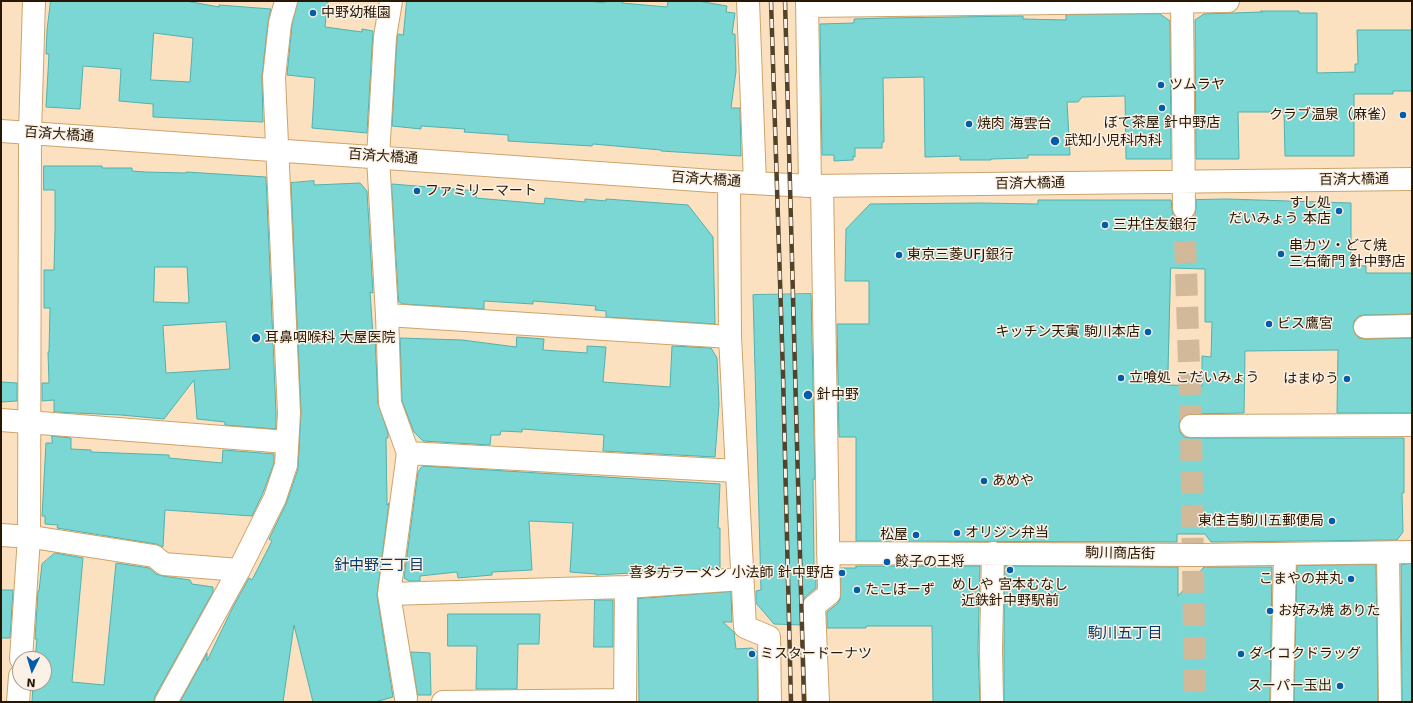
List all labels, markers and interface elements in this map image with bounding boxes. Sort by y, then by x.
place label: 中野幼稚園 [321,5,391,21]
marker: 中野幼稚園 [308,8,318,18]
place label: ツムラヤ [1169,77,1225,93]
marker: ツムラヤ [1156,80,1166,90]
marker: ぼて茶屋 針中野店 [1157,103,1167,113]
place label: クラブ温泉（麻雀） [1269,107,1395,123]
marker: クラブ温泉（麻雀） [1398,110,1408,120]
place label: ぼて茶屋 針中野店 [1104,115,1220,131]
place label: 焼肉 海雲台 [977,116,1051,132]
marker: 焼肉 海雲台 [964,119,974,129]
street label: 百済大橋通 [23,124,95,146]
place label: 武知小児科内科 [1064,133,1162,149]
marker: 武知小児科内科 [1049,135,1061,147]
street label: 百済大橋通 [347,146,419,168]
street label: 百済大橋通 [670,169,742,191]
street label: 百済大橋通 [1319,171,1389,189]
street label: 百済大橋通 [995,175,1065,193]
place label: ファミリーマート [425,183,537,199]
marker: ファミリーマート [412,186,422,196]
place label: すし処 だいみょう 本店 [1229,195,1331,228]
marker: すし処 だいみょう 本店 [1334,206,1344,216]
place label: 三井住友銀行 [1113,217,1197,233]
marker: 三井住友銀行 [1100,220,1110,230]
place label: 串カツ・どて焼 三右衛門 針中野店 [1289,238,1405,270]
place label: 東京三菱UFJ銀行 [907,247,1013,263]
marker: 串カツ・どて焼 三右衛門 針中野店 [1276,249,1286,259]
marker: 東京三菱UFJ銀行 [894,250,904,260]
place label: ビス鷹宮 [1277,316,1333,332]
marker: ビス鷹宮 [1264,319,1274,329]
place label: キッチン天寅 駒川本店 [996,324,1140,340]
marker: キッチン天寅 駒川本店 [1143,327,1153,337]
place label: 耳鼻咽喉科 大屋医院 [265,330,395,346]
marker: 耳鼻咽喉科 大屋医院 [250,332,262,344]
place label: 立喰処 こだいみょう [1129,370,1259,386]
place label: はまゆう [1283,371,1339,387]
marker: 立喰処 こだいみょう [1116,373,1126,383]
marker: はまゆう [1342,374,1352,384]
place label: 針中野 [817,387,859,403]
marker: 針中野 [802,389,814,401]
place label: あめや [992,473,1034,489]
marker: あめや [979,476,989,486]
place label: 東住吉駒川五郵便局 [1198,513,1324,529]
marker: 東住吉駒川五郵便局 [1327,516,1337,526]
place label: オリジン弁当 [965,525,1049,541]
place label: 松屋 [880,527,908,543]
marker: オリジン弁当 [952,528,962,538]
marker: 松屋 [911,530,921,540]
street label: 駒川商店街 [1085,545,1155,563]
place label: 餃子の王将 [895,554,965,570]
district label: 針中野三丁目 [334,557,424,575]
marker: 餃子の王将 [882,557,892,567]
place label: 喜多方ラーメン 小法師 針中野店 [629,565,834,581]
marker: めしや 宮本むなし 近鉄針中野駅前 [1005,565,1015,575]
marker: 喜多方ラーメン 小法師 針中野店 [837,568,847,578]
place label: こまやの丼丸 [1259,571,1343,587]
marker: こまやの丼丸 [1346,574,1356,584]
place label: めしや 宮本むなし 近鉄針中野駅前 [952,577,1068,610]
place label: たこぼーず [865,582,935,598]
marker: たこぼーず [852,585,862,595]
place label: お好み焼 ありた [1278,603,1380,619]
marker: お好み焼 ありた [1265,606,1275,616]
district label: 駒川五丁目 [1088,625,1162,643]
place label: ミスタードーナツ [760,646,872,662]
place label: ダイコクドラッグ [1249,646,1361,662]
marker: ミスタードーナツ [747,649,757,659]
marker: ダイコクドラッグ [1236,649,1246,659]
north arrow [12,651,52,691]
text: N [26,676,36,689]
place label: スーパー玉出 [1248,678,1332,694]
marker: スーパー玉出 [1335,681,1345,691]

